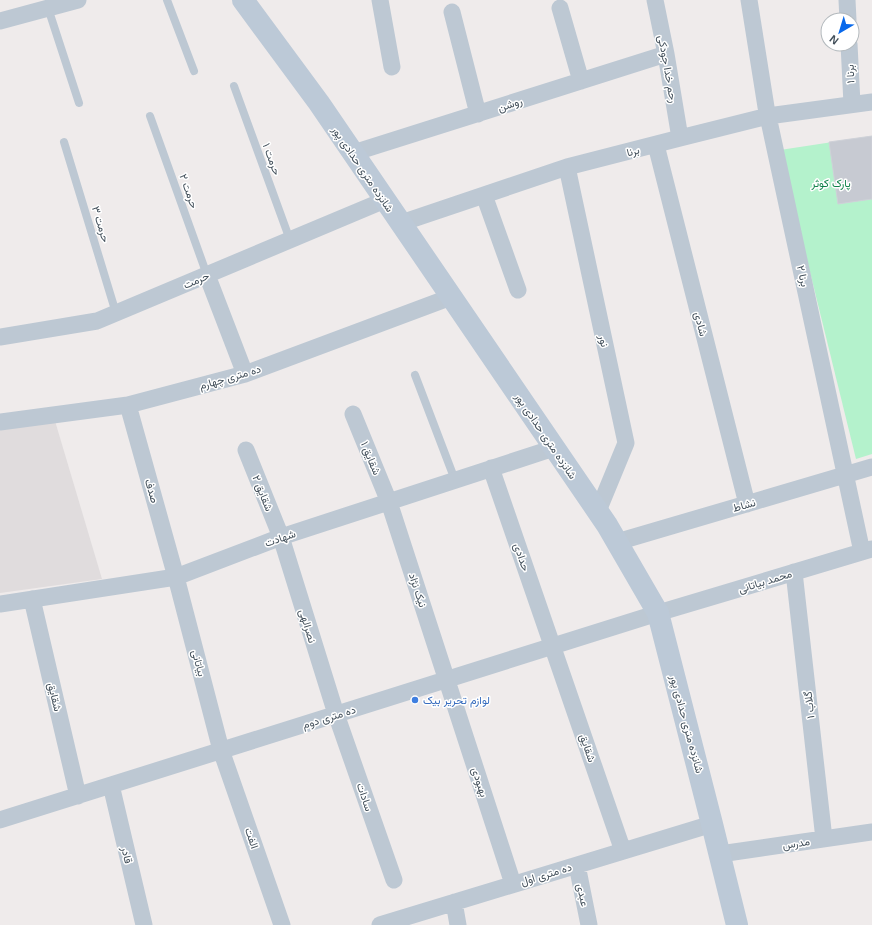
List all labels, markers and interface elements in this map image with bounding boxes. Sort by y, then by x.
north arrow [820,12,860,52]
text: N [827,33,841,47]
street label: رحم خدا جودکی [654,34,680,104]
street label: برنا ۱ [844,64,857,84]
street label: روشن [496,94,524,115]
street label: شانزده متری حدادی پور [328,123,396,216]
street label: حرمت ۱ [260,141,283,177]
street label: برنا [625,144,641,159]
street label: حرمت ۲ [176,172,201,210]
park label: پارک کوثر [810,177,851,191]
street label: حرمت ۳ [89,204,112,244]
street label: برنا ۲ [794,264,811,288]
street label: حرمت [181,269,211,292]
street label: شادی [691,311,710,338]
street label: نور [596,333,611,348]
street label: ده متری چهارم [198,362,263,393]
street label: شانزده متری حدادی پور [511,390,579,483]
street label: شقایق ۱ [358,439,383,477]
street label: شقایق ۲ [249,473,276,513]
street label: صدف [143,478,161,504]
street label: نشاط [731,496,757,514]
street label: شهادت [263,527,298,550]
street label: حدادی [511,541,532,573]
street label: محمد بیاتانی [737,567,794,596]
street label: نیک نژاد [406,571,429,609]
street label: نصرالهی [296,608,319,645]
street label: بیاتانی [189,648,208,678]
street label: شانزده متری حدادی پور [666,673,706,775]
street label: شقایق [45,682,64,713]
street label: گلاب ۱ [802,691,817,719]
place label: لوازم تحریر بیک [423,694,490,708]
marker: لوازم تحریر بیک [410,695,420,705]
street label: ده متری دوم [301,703,358,733]
street label: شقایق [577,732,598,764]
street label: بهبودی [469,766,490,799]
street label: سادات [355,781,375,813]
street label: الفت [243,826,261,850]
street label: مدرس [781,835,811,852]
street label: قادر [118,844,135,865]
street label: ده متری اول [519,861,573,888]
street label: عبدی [574,882,591,908]

